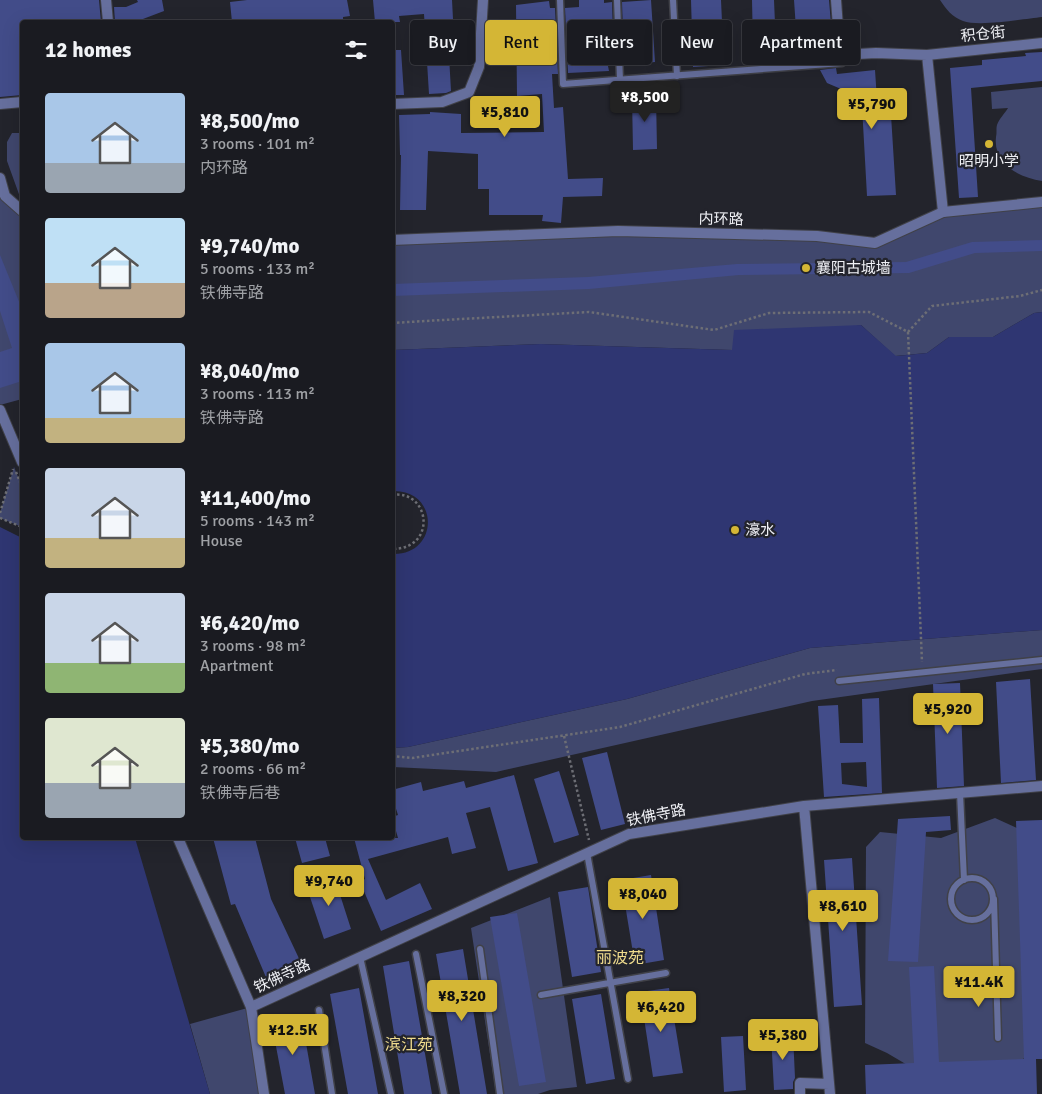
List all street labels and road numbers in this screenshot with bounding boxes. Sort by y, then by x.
street label: 积仓街 [960,23,1006,45]
street label: 内环路 [698,210,744,228]
street label: 铁佛寺路 [625,800,687,830]
street label: 铁佛寺路 [251,955,313,997]

